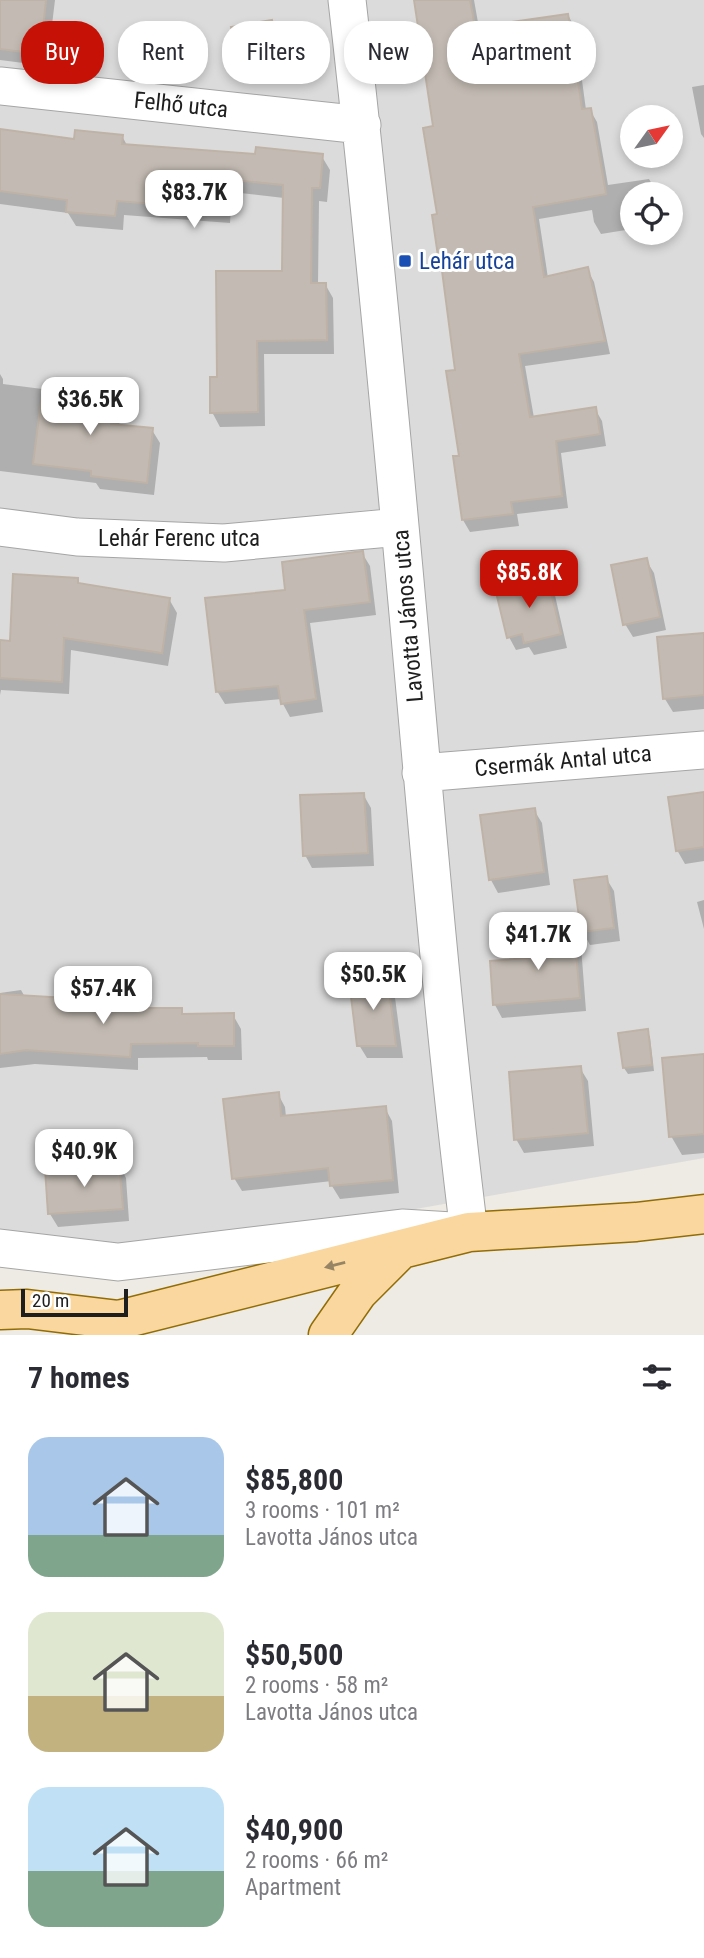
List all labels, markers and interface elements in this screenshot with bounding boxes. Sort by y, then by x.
chip: Buy [21,21,104,84]
chip: Rent [118,21,208,84]
chip: Filters [222,21,330,84]
chip: New [344,21,433,84]
chip: Apartment [447,21,596,84]
street label: Felhő utca [133,87,229,123]
north arrow [620,105,682,168]
map controls [620,105,683,245]
pin: $83.7K [137,170,251,230]
text: $83.7K [161,179,227,206]
button: locate [620,182,683,245]
place label: Lehár utca [419,248,515,275]
marker: Lehár utca [397,253,413,269]
pin: $36.5K [33,378,147,437]
text: $36.5K [57,386,123,413]
street label: Lehár Ferenc utca [98,525,260,552]
street label: Lavotta János utca [387,529,429,703]
pin: $85.8K [472,550,586,610]
text: $85.8K [496,559,562,586]
street label: Csermák Antal utca [473,740,653,782]
pin: $41.7K [481,912,595,972]
text: $41.7K [505,921,571,948]
pin: $50.5K [316,953,430,1012]
text: $50.5K [340,961,406,988]
pin: $57.4K [46,967,160,1026]
text: $57.4K [70,975,136,1002]
pin: $40.9K [27,1130,141,1189]
text: $40.9K [51,1138,117,1165]
one-way arrow [324,1260,346,1271]
scale bar [21,1286,128,1318]
text: 20 m [32,1289,69,1312]
icon: filters [638,1358,676,1396]
text: 7 homes [28,1360,130,1395]
text: $85,800 [245,1462,343,1497]
icon: home [84,1465,168,1549]
text: 3 rooms · 101 m² [245,1497,400,1524]
text: Lavotta János utca [245,1524,418,1551]
text: $50,500 [245,1637,343,1672]
icon: home [84,1640,168,1724]
text: 2 rooms · 58 m² [245,1672,388,1699]
text: Lavotta János utca [245,1699,418,1726]
text: $40,900 [245,1812,343,1847]
icon: home [84,1815,168,1899]
text: 2 rooms · 66 m² [245,1847,388,1874]
text: Apartment [245,1874,341,1901]

